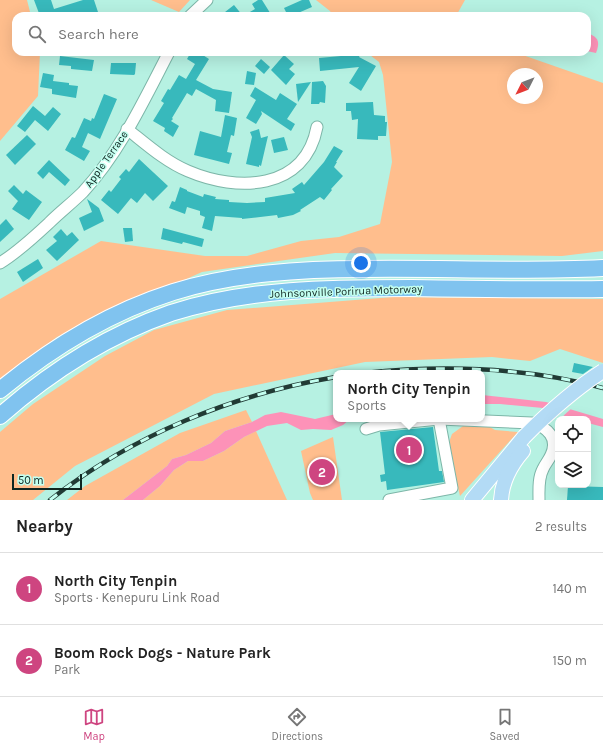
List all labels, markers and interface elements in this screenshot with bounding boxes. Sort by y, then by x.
search box [12,12,591,56]
icon: search [26,23,48,45]
text: Search here [58,25,139,43]
north arrow [507,68,543,104]
street label: Apple Terrace [82,128,131,190]
your location [351,253,371,273]
street label: Johnsonville Porirua Motorway [270,282,423,301]
popup [333,370,485,422]
text: North City Tenpin [347,380,471,398]
text: Sports [347,398,386,413]
map controls [555,416,591,488]
button: locate [555,416,591,452]
pin: 1 [396,435,422,465]
button: layers [555,452,591,488]
pin: 2 [309,457,335,487]
scale bar [12,472,82,491]
text: 50 m [18,474,44,487]
text: Nearby [16,516,73,536]
text: 2 results [535,519,587,534]
text: North City Tenpin [54,572,177,590]
text: 1 [27,581,31,596]
text: 140 m [552,581,587,596]
text: Sports · Kenepuru Link Road [54,590,220,605]
text: Boom Rock Dogs - Nature Park [54,644,271,662]
text: 2 [25,653,33,668]
text: 150 m [552,653,587,668]
text: Park [54,662,80,677]
tab: Map [83,706,105,743]
tab: Directions [271,706,323,743]
tab: Saved [489,706,520,743]

